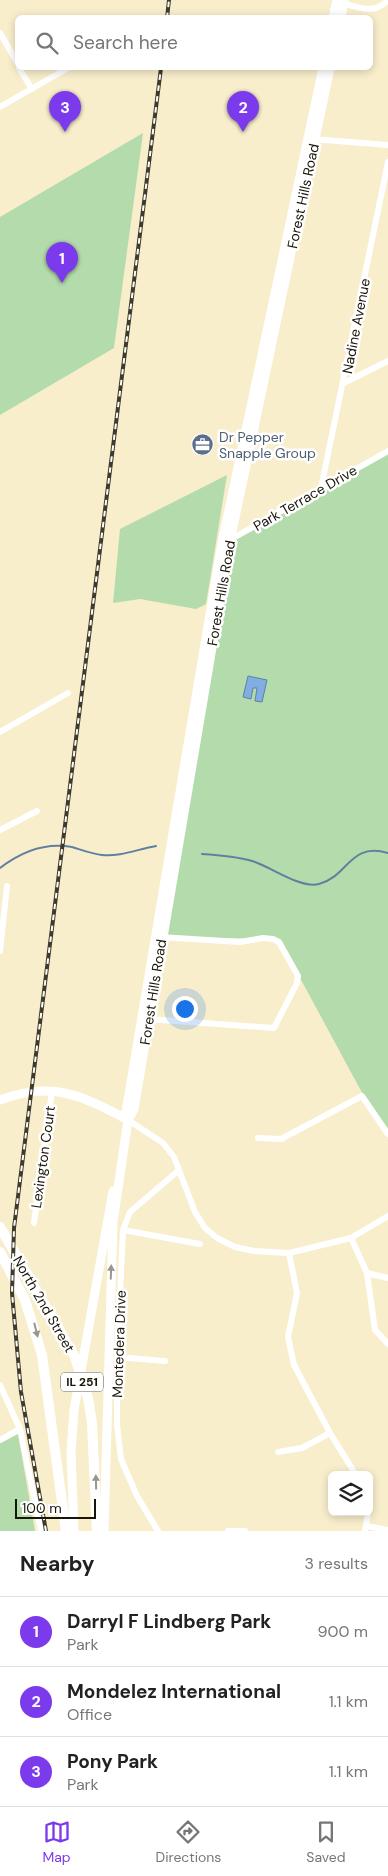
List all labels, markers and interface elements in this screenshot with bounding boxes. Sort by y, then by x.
search box [15,15,373,70]
icon: search [33,29,61,57]
text: Search here [73,30,178,55]
pin: 3 [49,91,81,132]
pin: 2 [227,91,259,132]
street label: Forest Hills Road [283,142,323,250]
pin: 1 [46,242,78,283]
street label: Nadine Avenue [338,277,374,375]
place label: Dr Pepper Snapple Group [219,428,316,462]
office icon: Dr Pepper Snapple Group [191,433,215,457]
street label: Park Terrace Drive [250,461,360,535]
street label: Forest Hills Road [203,539,239,647]
street label: Forest Hills Road [136,938,170,1046]
your location [172,996,198,1022]
street label: Lexington Court [27,1105,59,1209]
street label: North 2nd Street [9,1252,79,1356]
one-way arrow [107,1264,115,1280]
street label: Montedera Drive [108,1290,130,1398]
one-way arrow [32,1322,40,1338]
road number: IL 251 [61,1372,103,1391]
map controls [328,1471,373,1516]
button: layers [328,1471,373,1516]
one-way arrow [92,1474,100,1490]
scale bar [15,1496,96,1519]
text: 100 m [22,1499,62,1517]
text: Nearby [20,1550,94,1578]
text: 3 results [305,1553,368,1574]
text: Darryl F Lindberg Park [67,1609,271,1634]
text: 1 [33,1621,39,1642]
text: 900 m [318,1621,368,1642]
text: Park [67,1634,99,1655]
text: Mondelez International [67,1679,281,1704]
text: 2 [31,1691,41,1712]
text: 1.1 km [329,1691,368,1712]
text: Office [67,1704,112,1725]
text: Pony Park [67,1749,158,1774]
text: 3 [31,1761,41,1782]
text: 1.1 km [329,1761,368,1782]
text: Park [67,1774,99,1795]
tab: Map [42,1818,71,1866]
tab: Directions [156,1818,221,1866]
tab: Saved [306,1818,346,1866]

